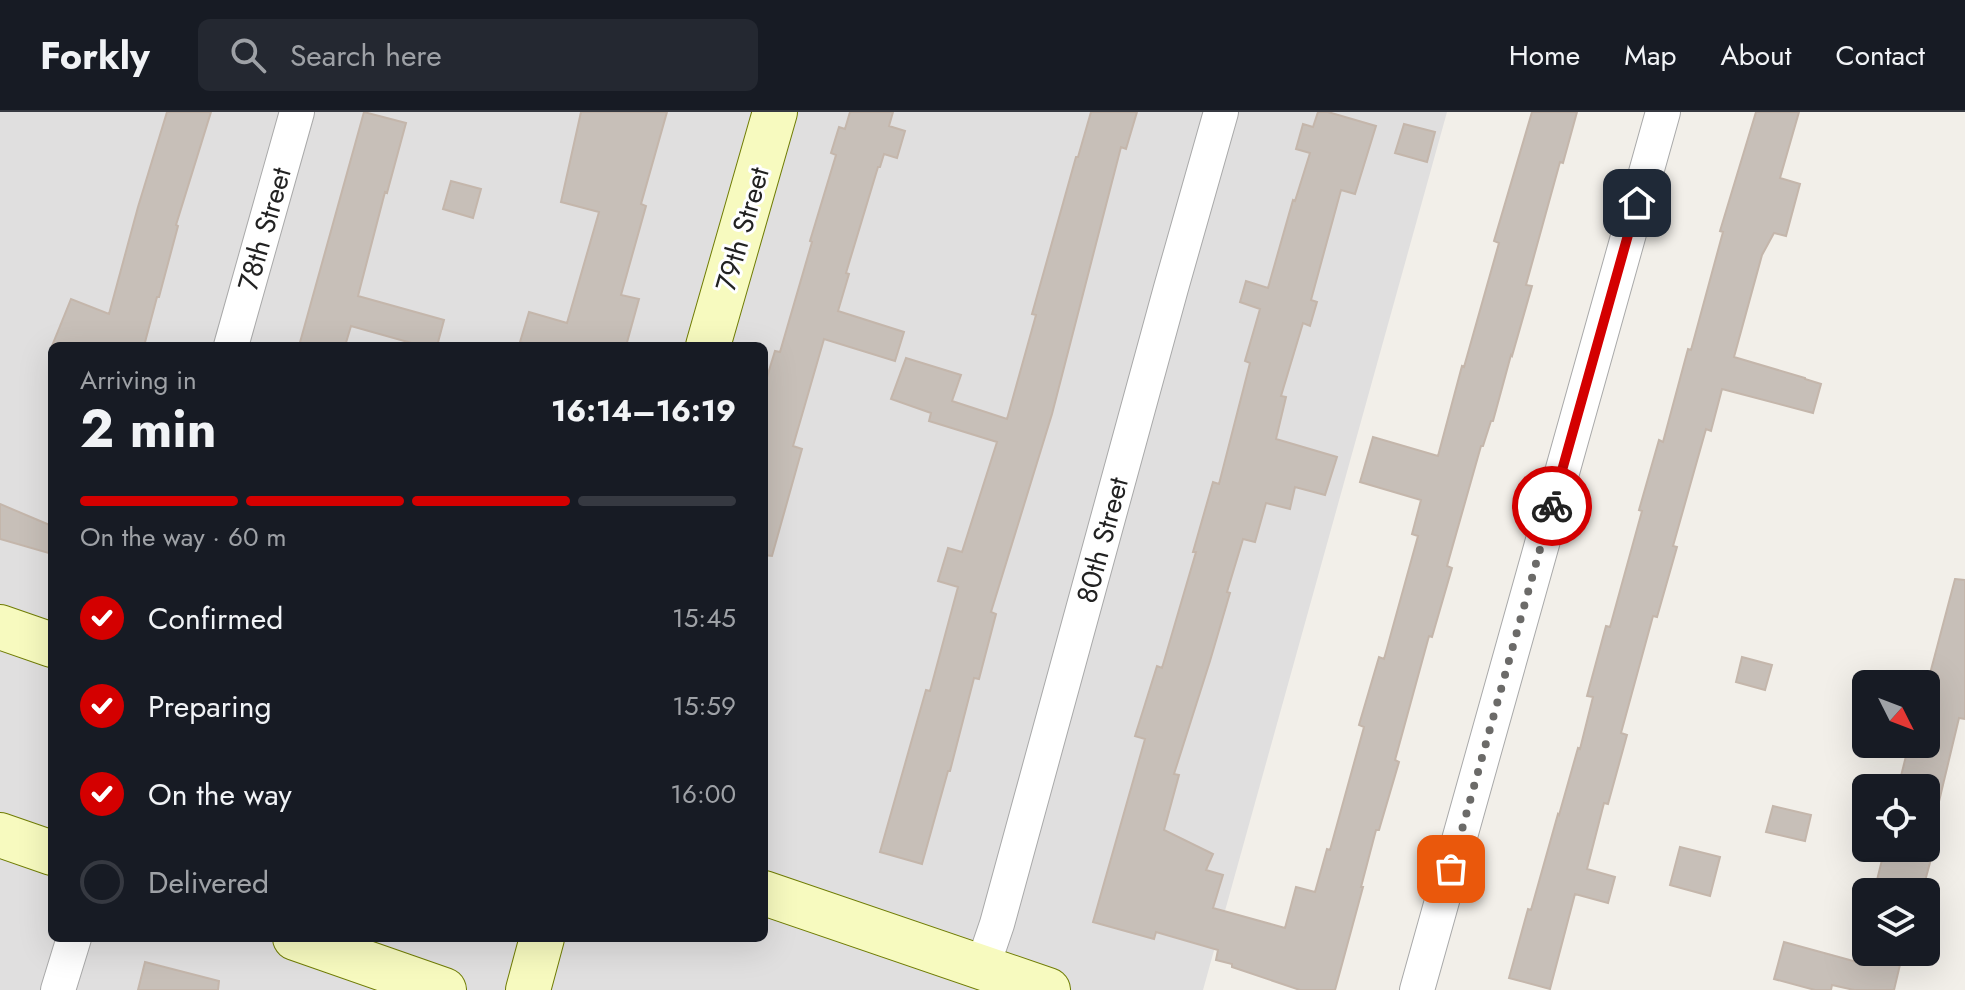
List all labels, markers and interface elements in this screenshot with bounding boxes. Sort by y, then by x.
search box [198,19,758,91]
text: Forkly [40,28,150,83]
icon: search [226,33,270,77]
text: Search here [290,34,442,77]
text: Home [1509,35,1580,76]
text: Map [1624,35,1676,76]
text: About [1720,35,1792,76]
text: Contact [1836,35,1925,76]
street label: 78th Street [227,162,302,296]
street label: 79th Street [705,162,780,296]
pin [1603,169,1671,237]
icon: home [1615,181,1659,225]
text: Arriving in [80,361,197,399]
text: 16:14–16:19 [551,389,736,432]
text: 2 min [80,391,217,467]
courier [1512,466,1592,546]
street label: 80th Street [1066,472,1139,608]
icon: bike [1530,484,1574,528]
text: On the way · 60 m [80,518,287,556]
icon: check [80,596,124,640]
text: Confirmed [148,597,283,640]
text: 15:45 [672,599,736,637]
north arrow [1852,670,1940,758]
map controls [1852,670,1940,966]
icon: check [80,684,124,728]
text: Preparing [148,685,272,728]
text: 15:59 [672,687,736,725]
icon: check [80,772,124,816]
text: On the way [148,773,292,816]
button: locate [1852,774,1940,862]
text: 16:00 [670,775,736,813]
pin [1417,835,1485,903]
icon: bag [1429,847,1473,891]
text: Delivered [148,861,269,904]
button: layers [1852,878,1940,966]

